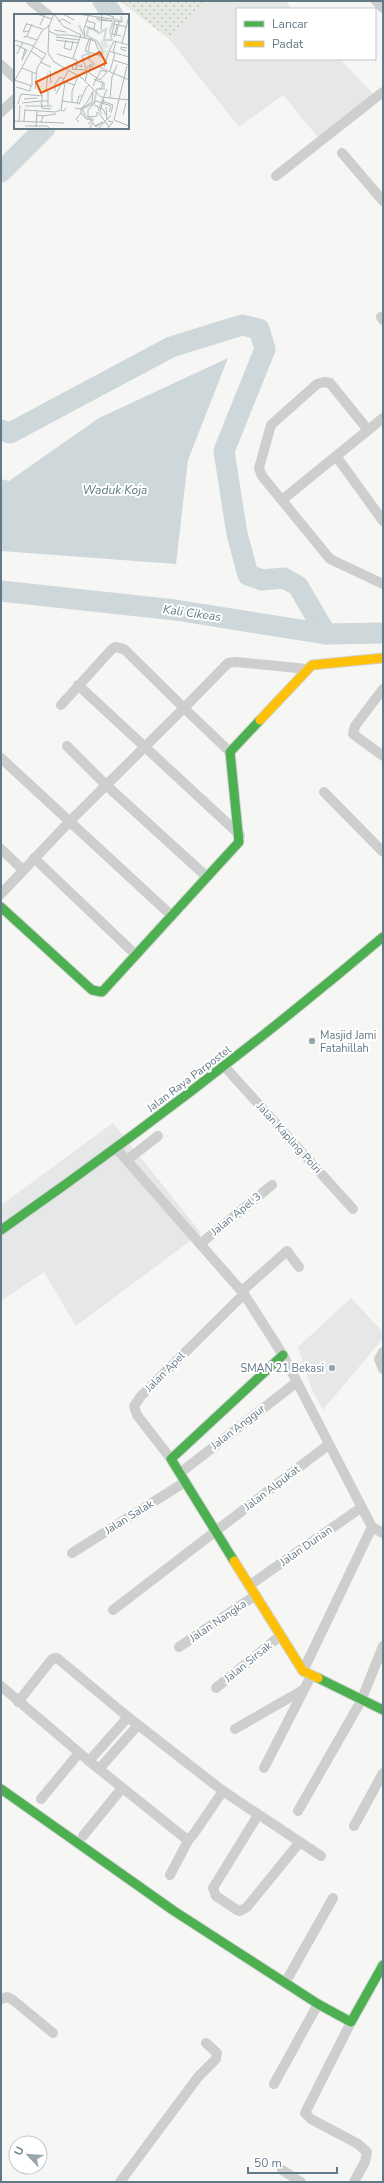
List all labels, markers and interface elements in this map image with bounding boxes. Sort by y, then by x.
legend [236,8,376,60]
inset map [14,14,129,129]
text: Lancar [272,16,309,32]
text: Padat [272,36,304,52]
water label: Waduk Koja [83,482,147,498]
water label: Kali Cikeas [162,601,222,625]
place label: Masjid Jami Fatahillah [320,1028,376,1056]
marker: Masjid Jami Fatahillah [307,1036,317,1046]
street label: Jalan Raya Parpostel [143,1042,235,1116]
street label: Jalan Kapling Polri [252,1099,325,1177]
street label: Jalan Apel 3 [207,1189,264,1240]
street label: Jalan Apel [141,1348,189,1396]
place label: SMAN 21 Bekasi [240,1361,324,1376]
marker: SMAN 21 Bekasi [327,1363,337,1373]
street label: Jalan Anggur [207,1401,268,1453]
street label: Jalan Alpukat [240,1462,303,1515]
street label: Jalan Salak [101,1496,157,1538]
street label: Jalan Durian [276,1523,335,1570]
street label: Jalan Nangka [186,1596,249,1646]
street label: Jalan Sirsak [220,1638,275,1687]
north arrow [8,2135,48,2175]
text: U [11,2144,28,2158]
scale bar [248,2149,337,2175]
text: 50 m [254,2155,282,2171]

